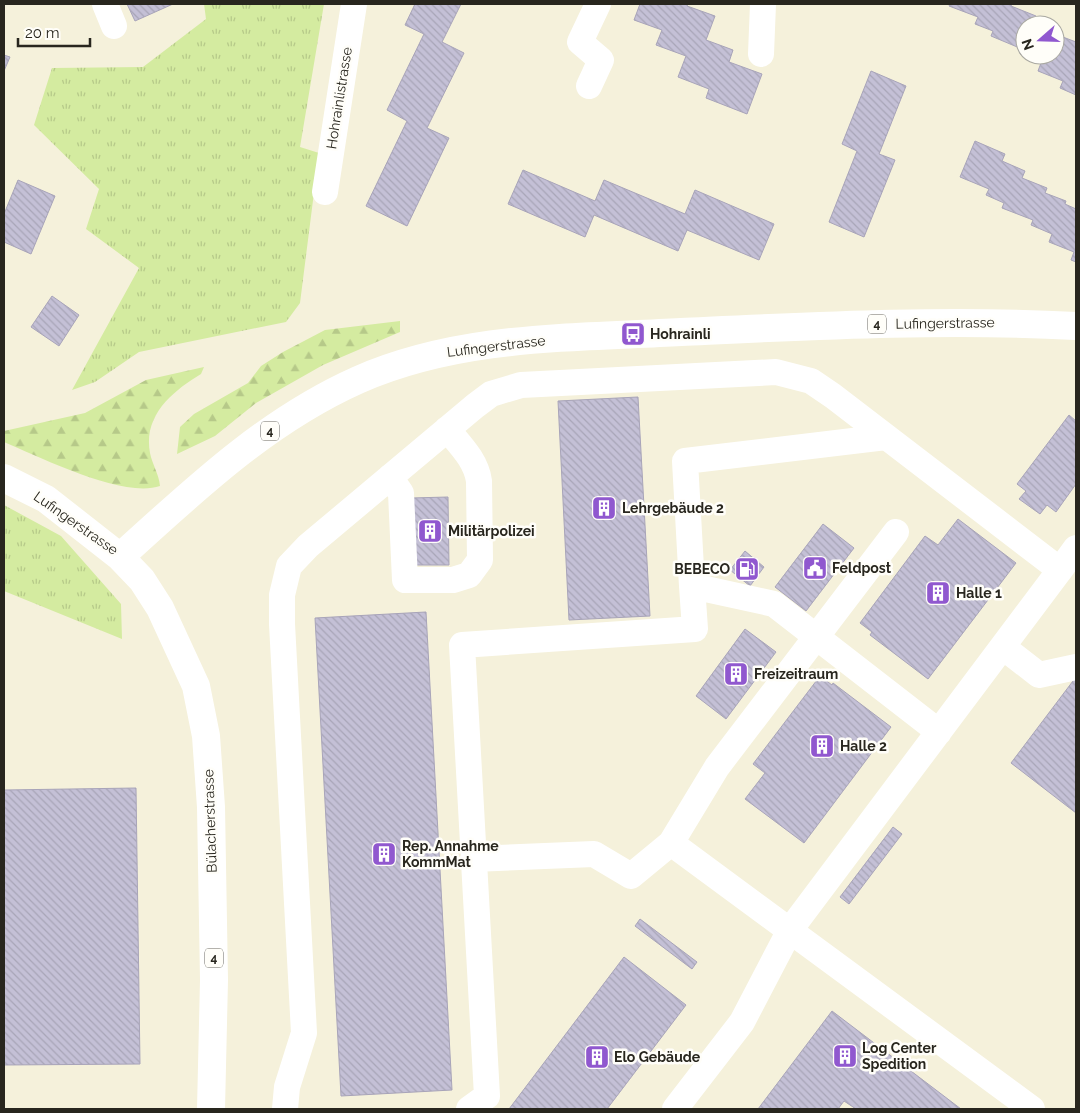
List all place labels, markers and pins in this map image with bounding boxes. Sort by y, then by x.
bus stop icon: Hohrainli [620,321,646,347]
place label: Hohrainli [650,326,711,342]
building icon: Lehrgebäude 2 [591,495,617,521]
place label: Lehrgebäude 2 [622,500,724,516]
building icon: Militärpolizei [417,518,443,544]
place label: Militärpolizei [448,523,535,539]
public building icon: Feldpost [802,555,828,581]
fuel station icon: BEBECO [734,556,760,582]
place label: Feldpost [832,560,892,576]
place label: BEBECO [674,561,730,577]
building icon: Halle 1 [925,580,951,606]
place label: Halle 1 [956,585,1002,601]
building icon: Freizeitraum [723,661,749,687]
place label: Freizeitraum [754,666,838,682]
building icon: Halle 2 [809,733,835,759]
place label: Halle 2 [840,738,887,754]
place label: Rep. Annahme KommMat [402,838,499,870]
building icon: Rep. Annahme KommMat [371,841,397,867]
place label: Log Center Spedition [862,1040,937,1072]
building icon: Log Center Spedition [832,1043,858,1069]
building icon: Elo Gebäude [584,1044,610,1070]
place label: Elo Gebäude [614,1049,701,1065]

